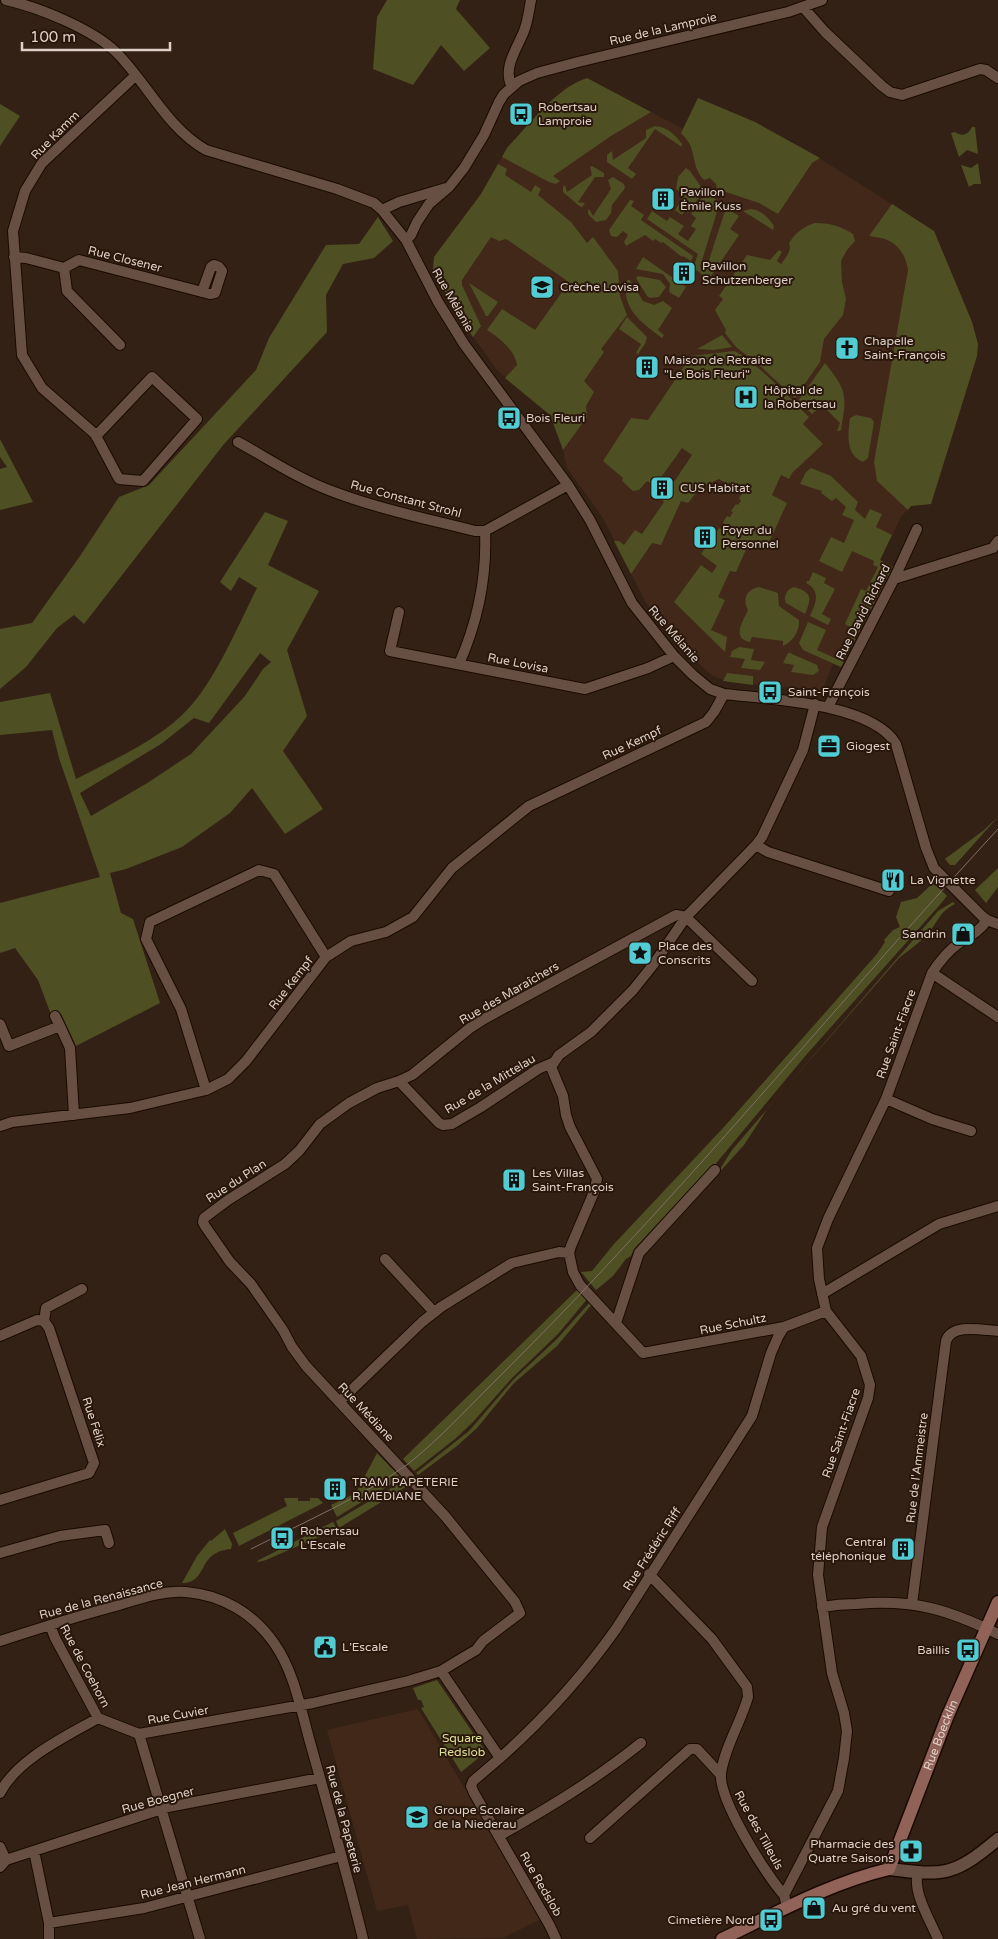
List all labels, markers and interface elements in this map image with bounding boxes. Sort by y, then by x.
street label: Rue de la Lamproie [608,10,718,48]
scale bar [22,20,170,52]
text: 100 m [30,28,76,46]
place label: Robertsau Lamproie [538,100,597,128]
bus stop icon: Robertsau Lamproie [508,101,534,127]
street label: Rue Kamm [28,108,82,162]
place label: Pavillon Émile Kuss [680,185,742,213]
building icon: Pavillon Émile Kuss [650,186,676,212]
street label: Rue Closener [87,243,164,275]
place label: Pavillon Schutzenberger [702,259,793,287]
building icon: Pavillon Schutzenberger [671,260,697,286]
street label: Rue Mélanie [429,266,477,334]
school or university icon: Crèche Lovisa [529,274,555,300]
place label: Crèche Lovisa [560,280,639,294]
place label: Chapelle Saint-François [864,334,946,362]
church icon: Chapelle Saint-François [834,335,860,361]
place label: Maison de Retraite "Le Bois Fleuri" [664,353,772,381]
building icon: Maison de Retraite "Le Bois Fleuri" [634,354,660,380]
place label: Hôpital de la Robertsau [764,383,836,411]
hospital icon: Hôpital de la Robertsau [733,384,759,410]
bus stop icon: Bois Fleuri [496,405,522,431]
place label: Bois Fleuri [526,411,585,425]
building icon: CUS Habitat [649,475,675,501]
street label: Rue Constant Strohl [349,477,463,521]
place label: CUS Habitat [680,481,750,495]
place label: Foyer du Personnel [722,523,779,551]
building icon: Foyer du Personnel [692,524,718,550]
street label: Rue David Richard [833,562,893,662]
street label: Rue Mélanie [645,603,703,665]
street label: Rue Lovisa [486,650,550,676]
bus stop icon: Saint-François [757,679,783,705]
place label: Saint-François [788,685,870,699]
street label: Rue Kempf [600,723,664,763]
office icon: Giogest [816,733,842,759]
place label: Giogest [846,739,890,753]
restaurant icon: La Vignette [880,867,906,893]
place label: La Vignette [910,873,976,887]
shop icon: Sandrin [950,921,976,947]
place label: Sandrin [902,927,946,941]
place label: Place des Conscrits [658,939,712,967]
place icon: Place des Conscrits [627,940,653,966]
street label: Rue Kempf [266,953,316,1012]
street label: Rue des Maraîchers [457,959,561,1027]
street label: Rue Saint-Fiacre [873,987,919,1081]
street label: Rue de la Mittelau [442,1051,538,1117]
street label: Rue du Plan [203,1156,269,1206]
place label: Les Villas Saint-François [532,1166,614,1194]
building icon: Les Villas Saint-François [501,1167,527,1193]
street label: Rue Schultz [698,1311,768,1337]
street label: Rue Médiane [335,1380,397,1444]
street label: Rue Saint-Fiacre [819,1386,863,1480]
street label: Rue Félix [79,1395,109,1449]
street label: Rue de l'Ammeistre [903,1412,931,1524]
place label: TRAM PAPETERIE R.MEDIANE [352,1475,459,1503]
building icon: TRAM PAPETERIE R.MEDIANE [322,1476,348,1502]
street label: Rue Frédéric Riff [620,1504,684,1593]
place label: Robertsau L'Escale [300,1524,359,1552]
bus stop icon: Robertsau L'Escale [269,1525,295,1551]
place label: Central téléphonique [811,1535,886,1563]
building icon: Central téléphonique [890,1536,916,1562]
street label: Rue de la Renaissance [38,1576,164,1622]
street label: Rue de Coehorn [57,1622,113,1710]
public building icon: L’Escale [312,1634,338,1660]
bus stop icon: Baillis [955,1637,981,1663]
place label: L’Escale [342,1640,388,1654]
place label: Baillis [917,1643,950,1657]
street label: Rue Boecklin [921,1698,961,1772]
street label: Rue Cuvier [146,1703,210,1727]
park label: Square Redslob [439,1731,485,1759]
street label: Rue de la Papeterie [323,1764,365,1874]
street label: Rue Boegner [120,1784,196,1816]
street label: Rue des Tilleuls [732,1788,787,1872]
place label: Groupe Scolaire de la Niederau [434,1803,525,1831]
school or university icon: Groupe Scolaire de la Niederau [404,1804,430,1830]
place label: Pharmacie des Quatre Saisons [808,1837,894,1865]
pharmacy icon: Pharmacie des Quatre Saisons [898,1838,924,1864]
street label: Rue Redslob [517,1849,565,1919]
street label: Rue Jean Hermann [139,1862,247,1902]
shop icon: Au gré du vent [801,1895,827,1921]
place label: Au gré du vent [832,1901,916,1915]
bus stop icon: Cimetière Nord [758,1907,784,1933]
place label: Cimetière Nord [667,1913,754,1927]

